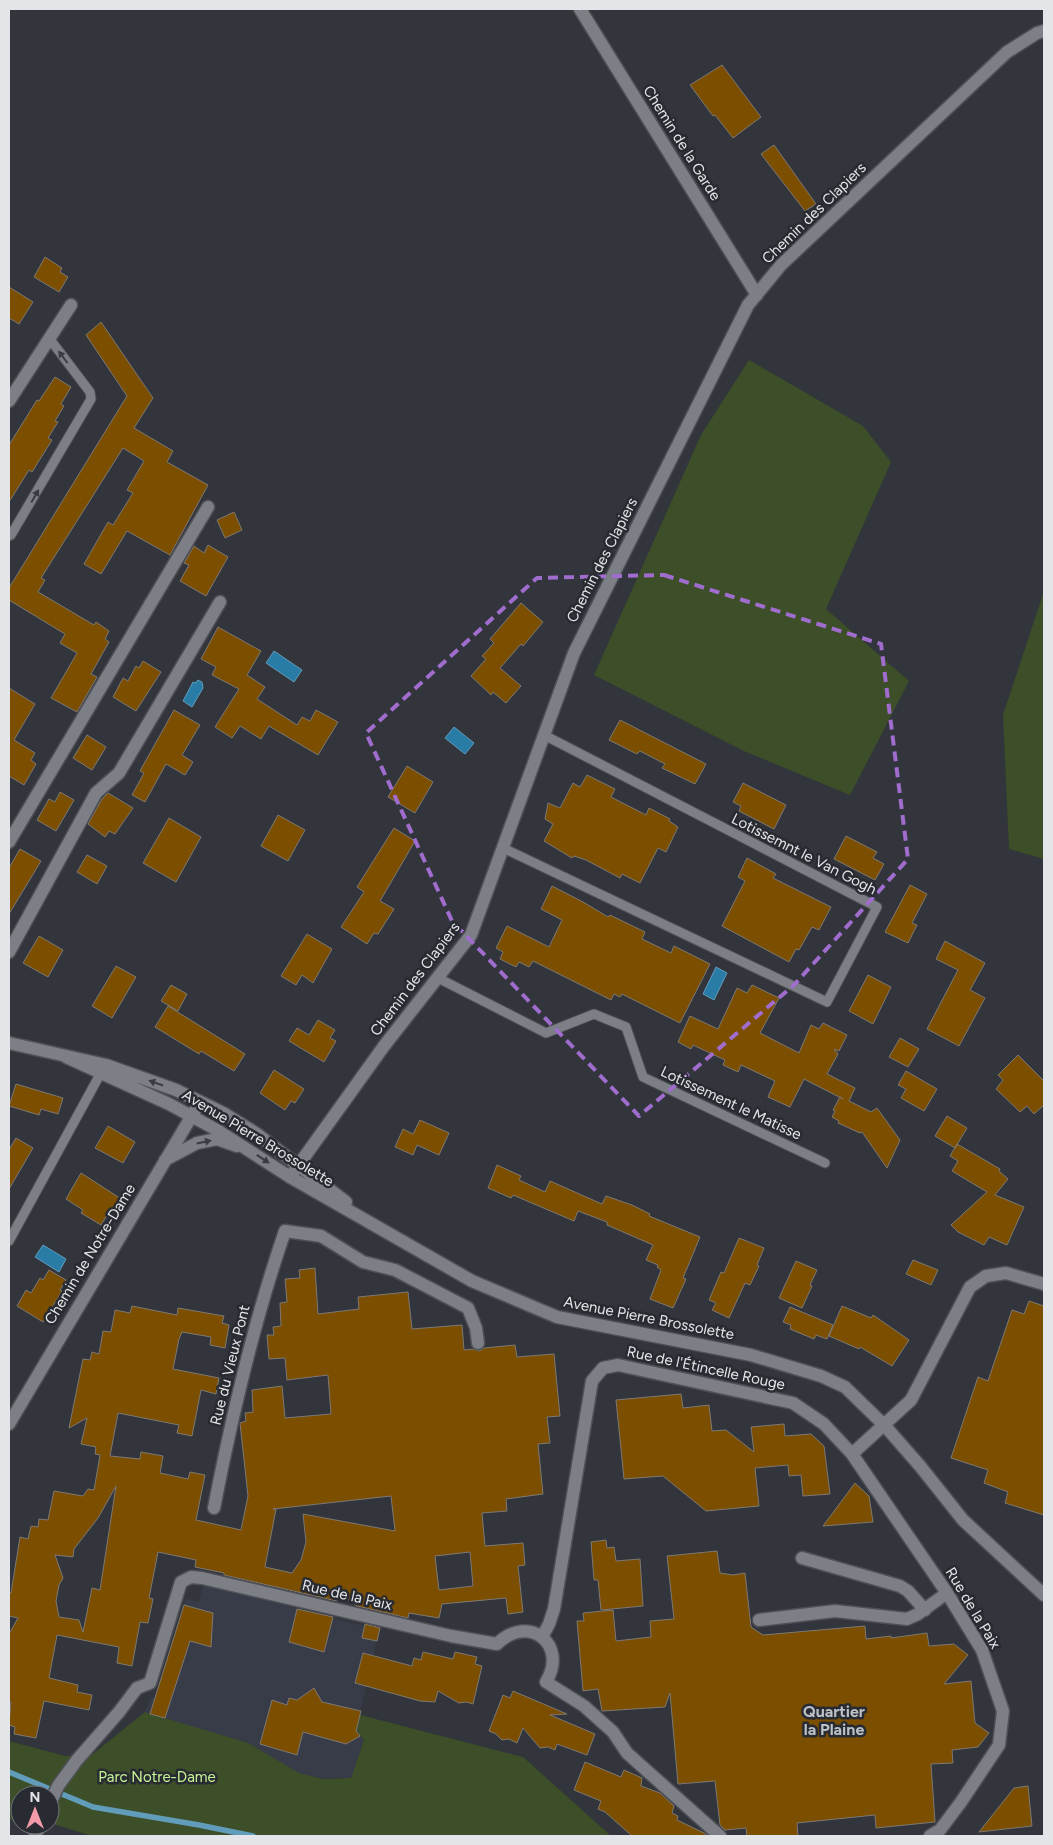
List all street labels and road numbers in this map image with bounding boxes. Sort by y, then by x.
street label: Chemin de la Garde [639,82,725,204]
street label: Chemin des Clapiers [758,159,870,267]
street label: Chemin des Clapiers [563,495,641,625]
street label: Lotissemnt le Van Gogh [728,810,880,898]
street label: Chemin des Clapiers [366,919,464,1039]
street label: Lotissement le Matisse [658,1062,804,1144]
street label: Avenue Pierre Brossolette [179,1086,337,1190]
street label: Chemin de Notre-Dame [41,1180,139,1328]
street label: Avenue Pierre Brossolette [562,1293,736,1343]
street label: Rue du Vieux Pont [206,1303,254,1427]
street label: Rue de l'Étincelle Rouge [625,1342,787,1394]
street label: Rue de la Paix [942,1564,1004,1652]
street label: Rue de la Paix [300,1576,394,1614]

